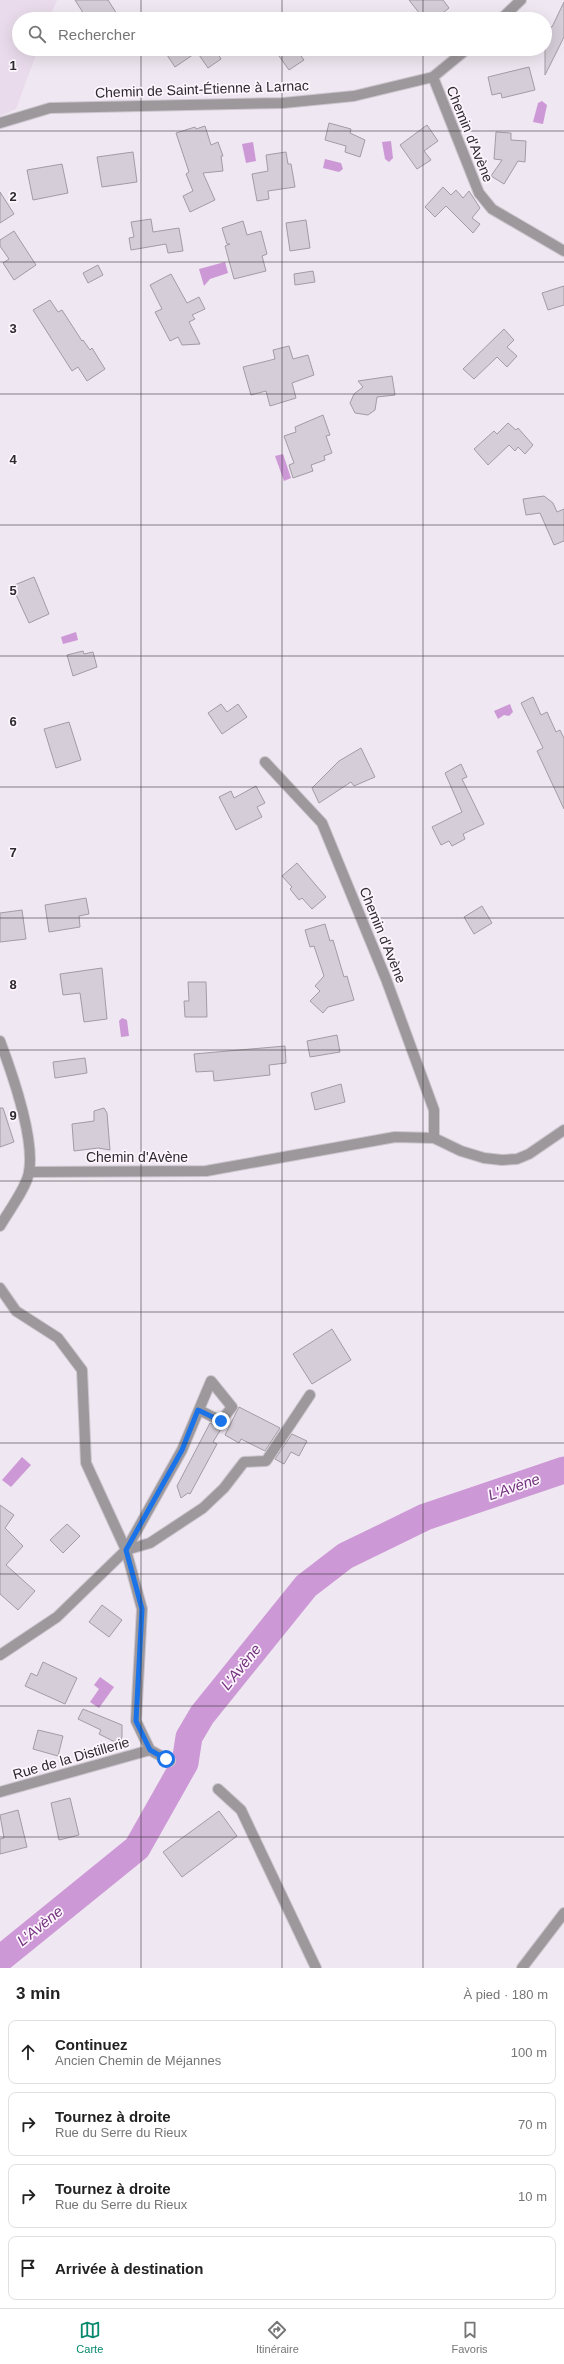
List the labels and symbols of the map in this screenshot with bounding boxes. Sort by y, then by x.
text: 1 [9,58,17,73]
street label: Chemin de Saint-Étienne à Larnac [95,77,309,101]
street label: Chemin d'Avène [443,84,497,184]
text: 2 [9,189,17,204]
text: 3 [9,321,17,336]
text: 4 [9,452,17,467]
text: 5 [9,583,17,598]
text: 6 [9,714,17,729]
text: 7 [9,845,17,860]
street label: Chemin d'Avène [356,885,410,985]
text: 8 [9,977,17,992]
text: 9 [9,1108,17,1123]
street label: Chemin d'Avène [86,1149,188,1165]
route end [212,1412,230,1430]
water label: L'Avène [486,1470,542,1503]
water label: L'Avène [217,1641,264,1693]
street label: Rue de la Distillerie [11,1734,131,1782]
route start [157,1750,175,1768]
water label: L'Avène [14,1902,66,1949]

